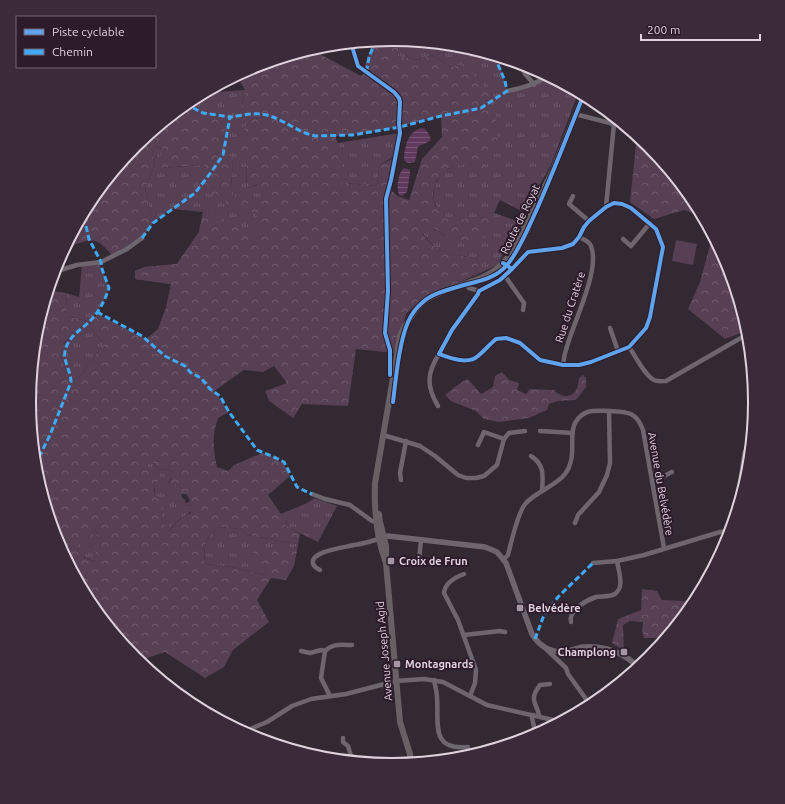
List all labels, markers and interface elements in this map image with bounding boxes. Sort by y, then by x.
legend [16,16,156,68]
scale bar [641,16,760,42]
text: 200 m [647,23,680,36]
text: Piste cyclable [52,25,125,38]
text: Chemin [52,45,93,58]
street label: Route de Royat [498,182,542,256]
street label: Rue du Cratère [553,270,587,344]
street label: Avenue du Belvédère [646,431,676,537]
place label: Croix de Frun [399,555,468,567]
marker: Croix de Frun [386,556,396,566]
street label: Avenue Joseph Agid [374,601,394,701]
place label: Belvédère [528,602,581,614]
marker: Belvédère [515,603,525,613]
place label: Champlong [558,646,616,658]
marker: Champlong [619,647,629,657]
place label: Montagnards [405,658,474,670]
marker: Montagnards [392,659,402,669]

